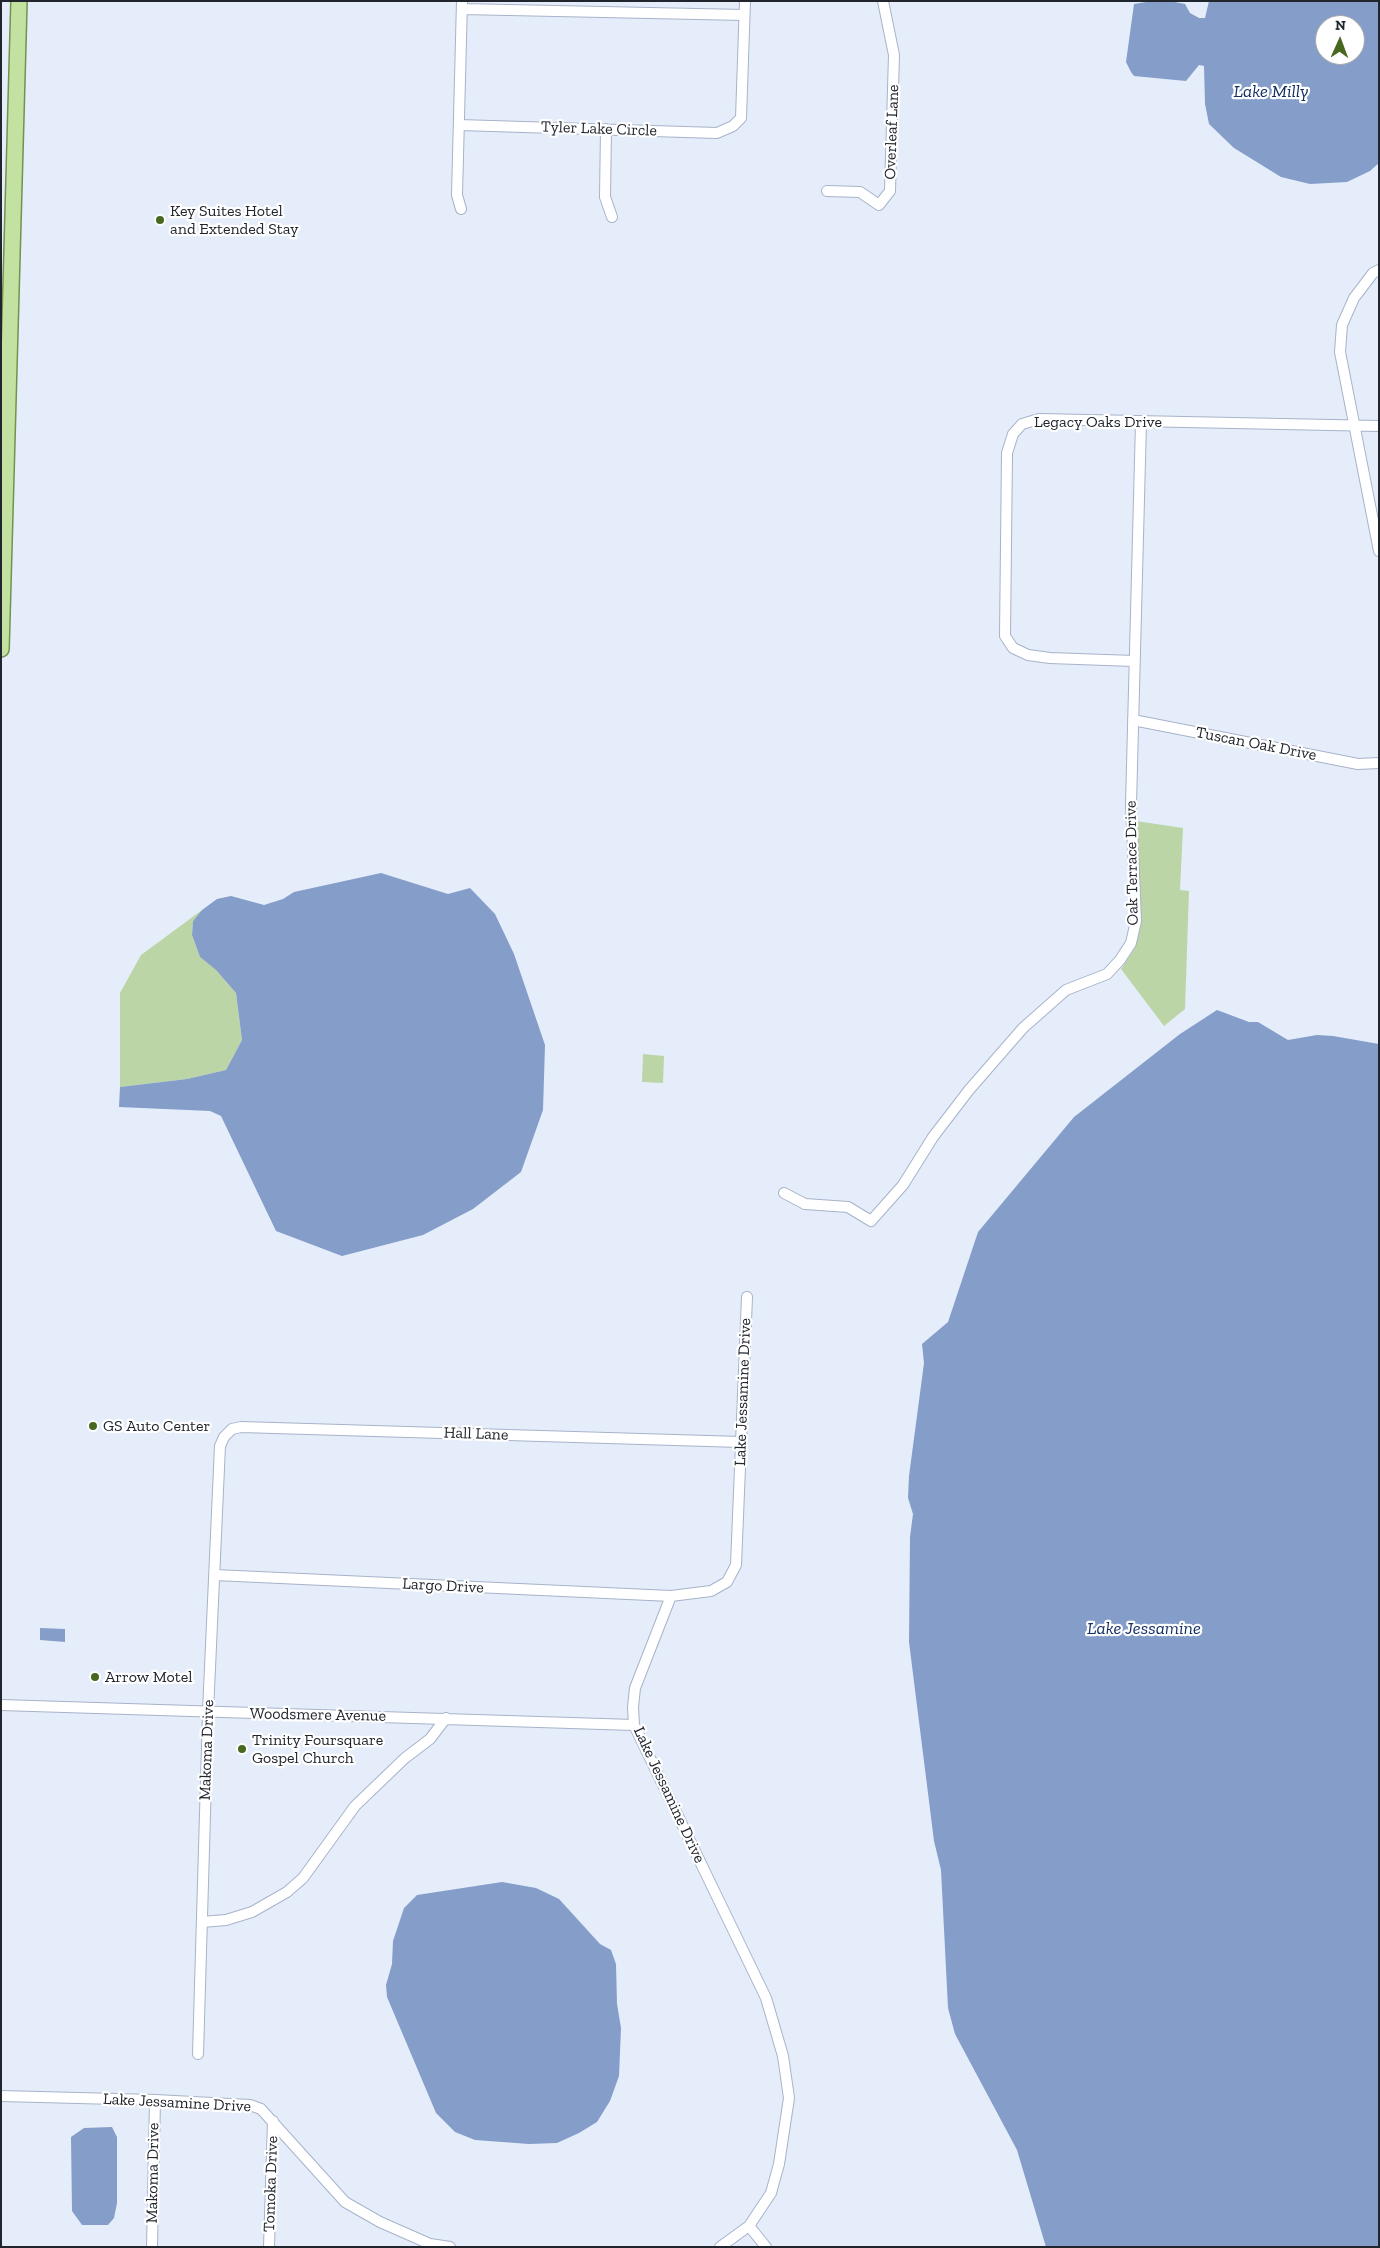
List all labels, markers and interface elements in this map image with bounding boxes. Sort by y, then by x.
north arrow [1315,15,1365,65]
text: N [1335,17,1346,34]
water label: Lake Milly [1234,81,1308,103]
street label: Overleaf Lane [881,84,903,180]
street label: Tyler Lake Circle [541,117,657,141]
place label: Key Suites Hotel and Extended Stay [170,201,298,239]
marker: Key Suites Hotel and Extended Stay [154,214,166,226]
street label: Legacy Oaks Drive [1034,412,1162,432]
street label: Tuscan Oak Drive [1194,723,1318,765]
street label: Oak Terrace Drive [1121,800,1143,926]
street label: Lake Jessamine Drive [731,1318,755,1466]
place label: GS Auto Center [103,1416,210,1436]
marker: GS Auto Center [87,1420,99,1432]
street label: Hall Lane [443,1423,509,1445]
street label: Largo Drive [402,1574,484,1598]
water label: Lake Jessamine [1087,1618,1201,1640]
place label: Arrow Motel [105,1667,192,1687]
marker: Arrow Motel [89,1671,101,1683]
street label: Makoma Drive [196,1699,218,1801]
street label: Woodsmere Avenue [250,1704,386,1726]
street label: Lake Jessamine Drive [629,1724,709,1866]
place label: Trinity Foursquare Gospel Church [252,1730,383,1768]
marker: Trinity Foursquare Gospel Church [236,1743,248,1755]
street label: Lake Jessamine Drive [103,2090,251,2116]
street label: Makoma Drive [143,2122,163,2224]
street label: Tomoka Drive [260,2135,282,2233]

